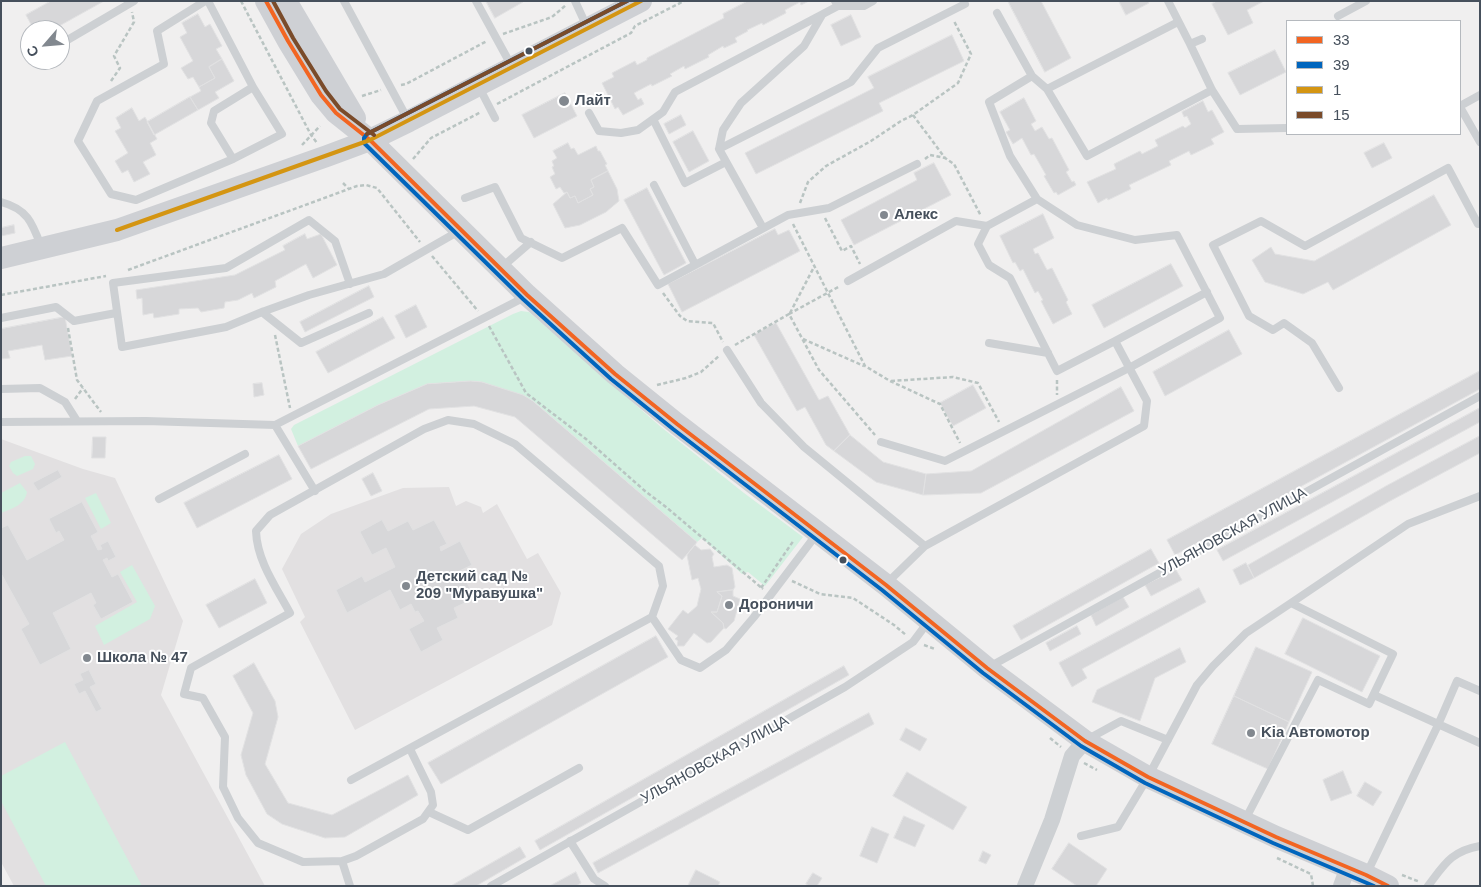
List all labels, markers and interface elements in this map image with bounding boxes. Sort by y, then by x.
north arrow [20,20,70,70]
legend [1286,20,1461,135]
text: 33 [1333,31,1350,48]
text: С [23,43,42,59]
unlabelled marker [524,46,534,56]
text: 39 [1333,56,1350,73]
text: 1 [1333,81,1341,98]
place label: Лайт [575,92,611,110]
marker: Лайт [557,94,571,108]
text: 15 [1333,106,1350,123]
place label: Алекс [894,206,938,224]
marker: Алекс [878,209,890,221]
street label: УЛЬЯНОВСКАЯ УЛИЦА [1156,484,1310,580]
unlabelled marker [838,555,848,565]
place label: Детский сад № 209 "Муравушка" [416,568,543,603]
marker: Детский сад № 209 "Муравушка" [400,580,412,592]
place label: Дороничи [739,596,814,614]
marker: Дороничи [723,599,735,611]
place label: Школа № 47 [97,649,188,667]
marker: Школа № 47 [81,652,93,664]
street label: УЛЬЯНОВСКАЯ УЛИЦА [638,712,792,808]
place label: Kia Автомотор [1261,724,1370,742]
marker: Kia Автомотор [1245,727,1257,739]

